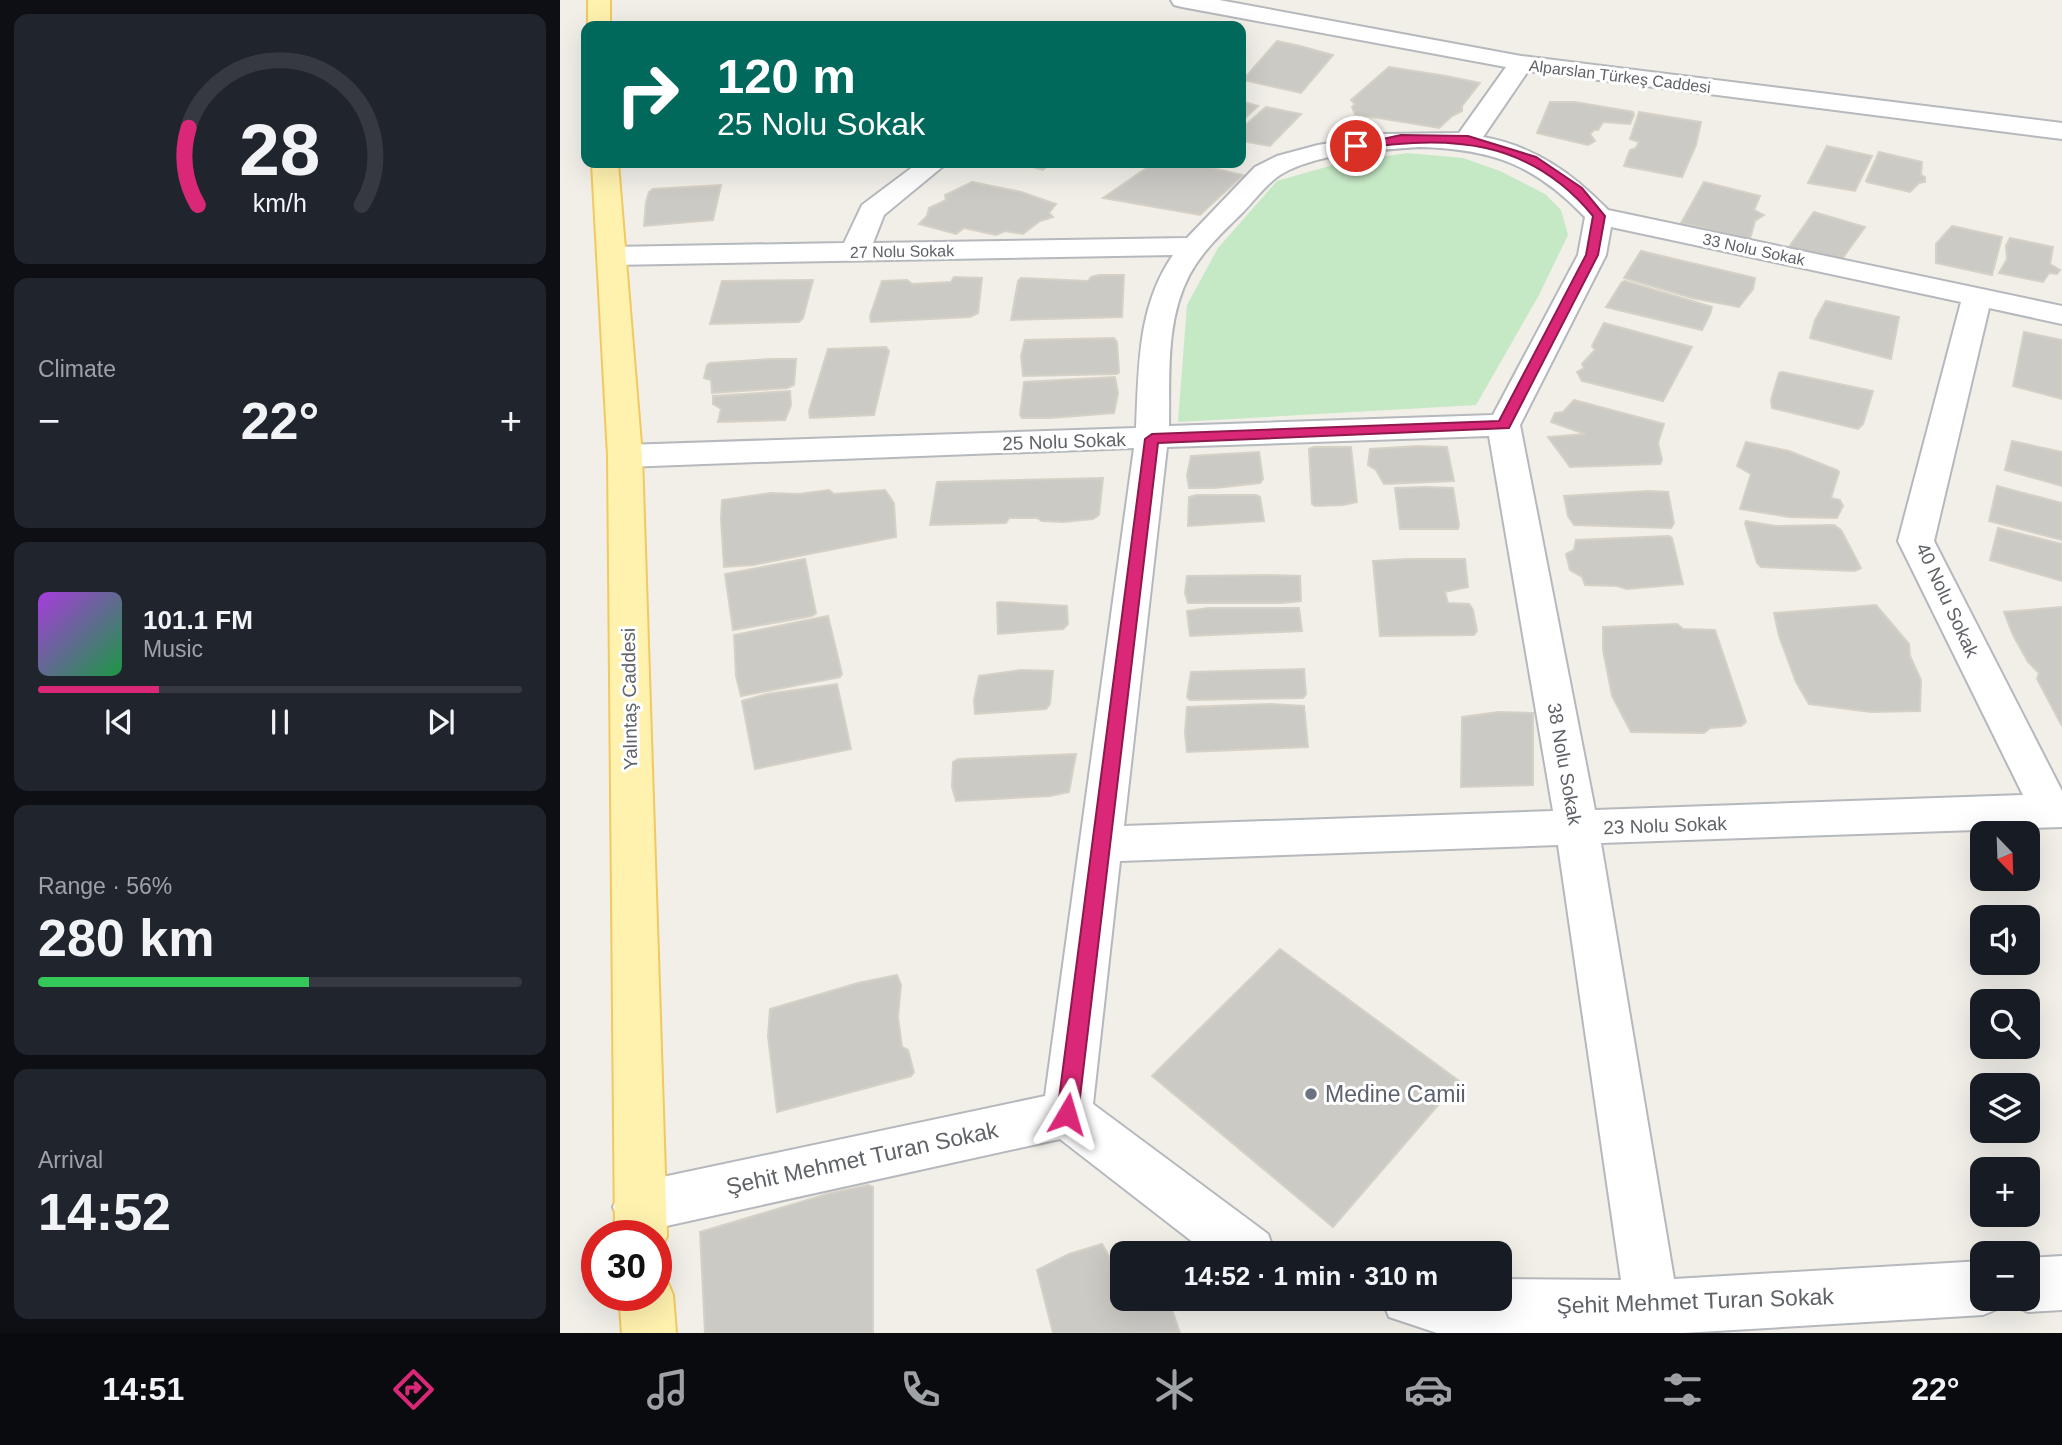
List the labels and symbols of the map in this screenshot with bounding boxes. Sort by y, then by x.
street label: Alparslan Türkeş Caddesi [1528,57,1712,96]
pin [1326,116,1386,176]
street label: 33 Nolu Sokak [1701,230,1808,269]
street label: 27 Nolu Sokak [850,242,955,261]
street label: 25 Nolu Sokak [1002,429,1127,454]
street label: 40 Nolu Sokak [1912,540,1983,661]
street label: Yalıntaş Caddesi [618,628,641,770]
street label: 38 Nolu Sokak [1543,701,1586,827]
street label: 23 Nolu Sokak [1603,813,1728,838]
north arrow [1970,821,2040,891]
position arrow [1030,1077,1104,1151]
place label: Medine Camii [1325,1081,1466,1107]
marker: Medine Camii [1303,1086,1319,1102]
street label: Şehit Mehmet Turan Sokak [724,1116,1001,1200]
speed limit sign: 30 [581,1220,672,1311]
street label: Şehit Mehmet Turan Sokak [1556,1283,1835,1319]

